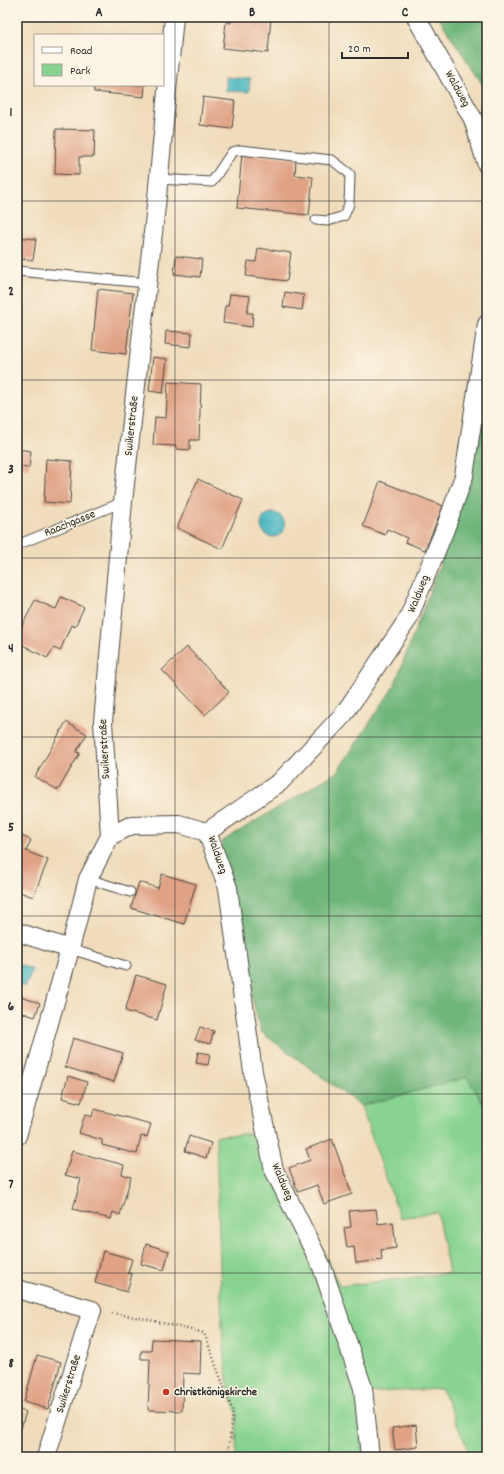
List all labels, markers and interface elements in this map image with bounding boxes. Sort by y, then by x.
text: A [95,4,103,23]
text: B [249,4,255,23]
text: C [402,4,409,23]
legend [34,34,164,86]
scale bar [342,34,408,60]
text: 20 m [348,41,371,58]
text: Road [70,43,92,60]
text: Park [70,63,91,80]
street label: Waldweg [440,68,474,110]
text: 1 [10,104,13,123]
text: 2 [8,283,14,302]
street label: Swikerstraße [120,395,144,457]
text: 3 [8,461,14,480]
street label: Raachgasse [42,506,98,542]
street label: Waldweg [404,573,434,615]
text: 4 [8,640,14,659]
street label: Swikerstraße [95,718,115,780]
text: 5 [8,819,14,838]
street label: Waldweg [203,834,231,876]
text: 6 [8,998,15,1017]
street label: Waldweg [267,1161,297,1203]
text: 7 [9,1176,14,1195]
street label: Swikerstraße [52,1353,86,1415]
text: 8 [8,1355,14,1374]
place label: Christkönigskirche [174,1384,258,1401]
marker: Christkönigskirche [161,1387,171,1397]

